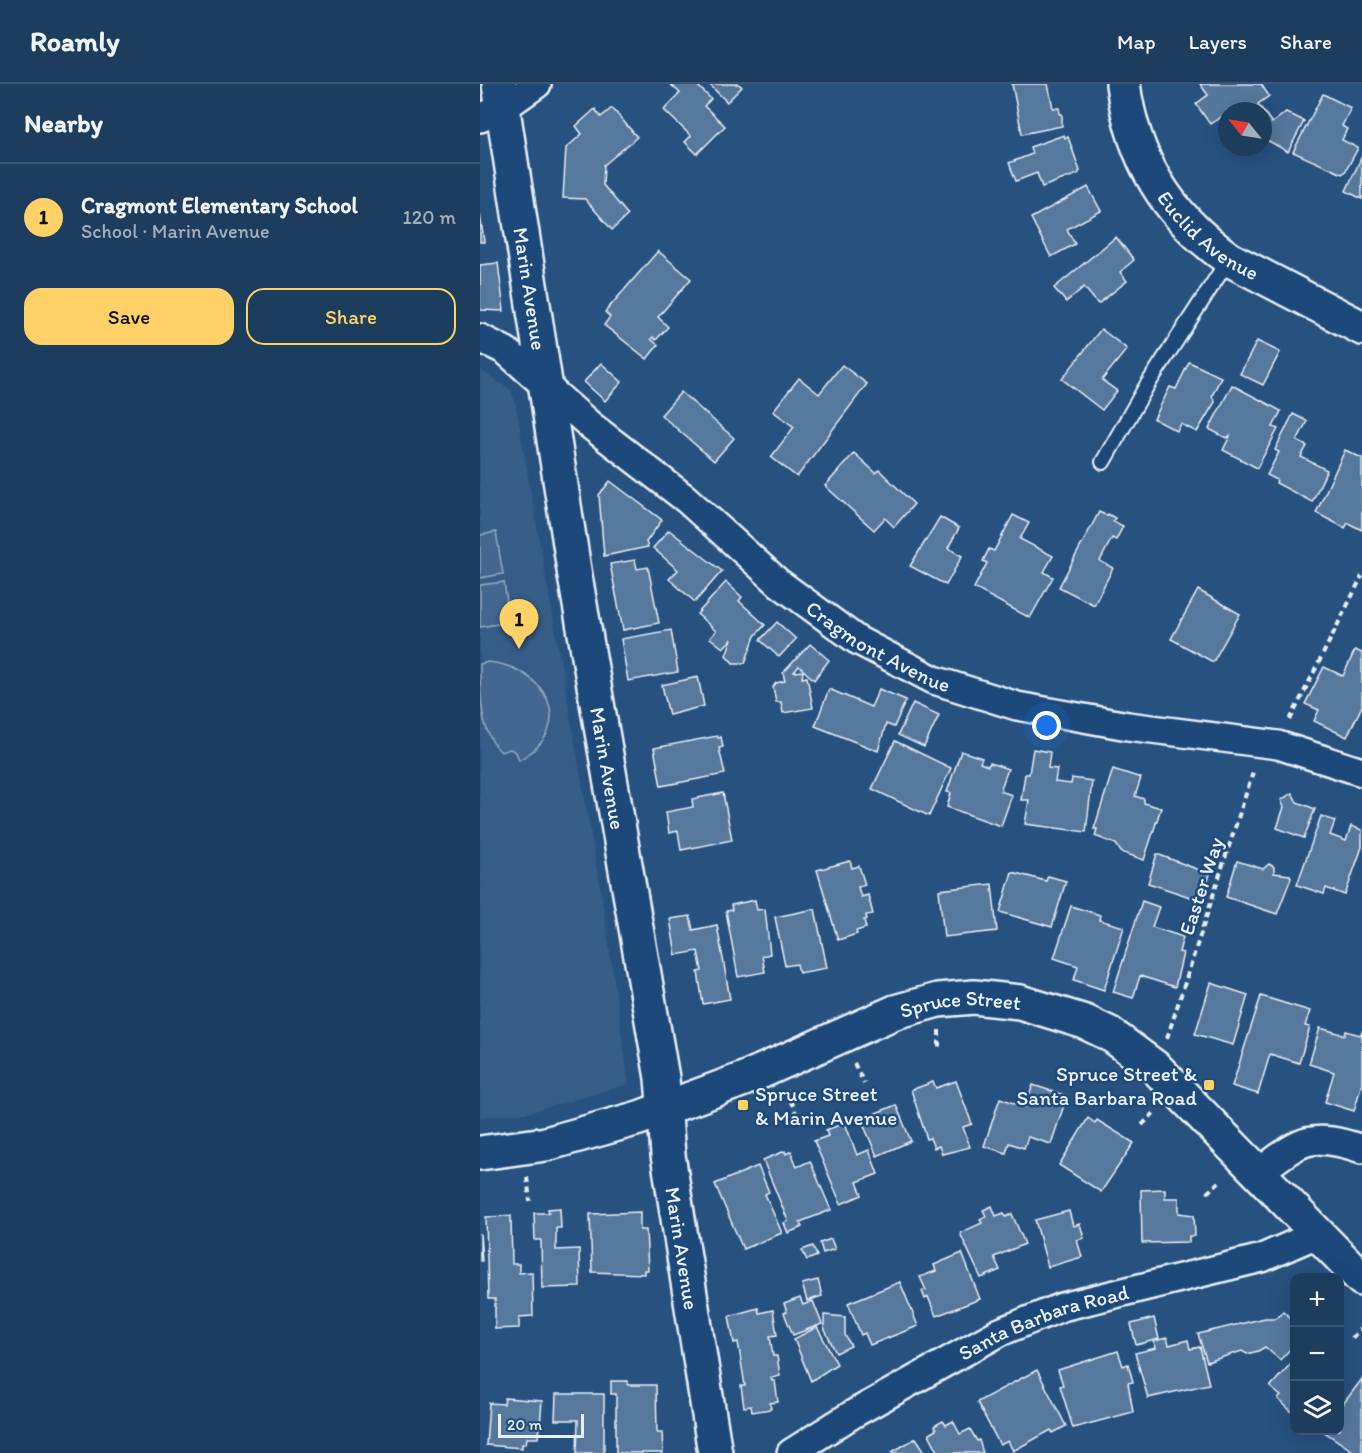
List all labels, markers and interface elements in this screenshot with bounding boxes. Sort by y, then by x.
text: Roamly [30,24,120,58]
text: Map [1117,29,1156,54]
text: Layers [1189,29,1247,54]
text: Share [1280,29,1332,54]
north arrow [1218,102,1272,156]
text: Nearby [24,107,103,139]
street label: Euclid Avenue [1152,186,1263,285]
text: Cragmont Elementary School [81,192,358,219]
text: 1 [39,205,48,229]
text: 120 m [403,205,456,229]
text: School · Marin Avenue [81,219,270,243]
street label: Marin Avenue [509,225,552,352]
button: Save [24,288,234,345]
button: Share [246,288,456,345]
street label: Cragmont Avenue [801,595,954,697]
pin: 1 [500,600,538,649]
street label: Marin Avenue [585,705,631,832]
your location [1032,711,1061,740]
street label: Easter Way [1173,834,1229,938]
street label: Spruce Street [897,984,1022,1023]
place label: Spruce Street & Santa Barbara Road [1016,1061,1198,1110]
marker: Spruce Street & Santa Barbara Road [1202,1078,1216,1092]
place label: Spruce Street & Marin Avenue [755,1081,897,1130]
marker: Spruce Street & Marin Avenue [736,1098,750,1112]
street label: Marin Avenue [661,1185,705,1311]
map controls [1290,1273,1344,1435]
button: + [1290,1273,1344,1327]
street label: Santa Barbara Road [954,1279,1132,1365]
button: − [1290,1327,1344,1381]
button: layers [1290,1381,1344,1435]
scale bar [498,1411,584,1438]
text: 20 m [507,1415,542,1434]

